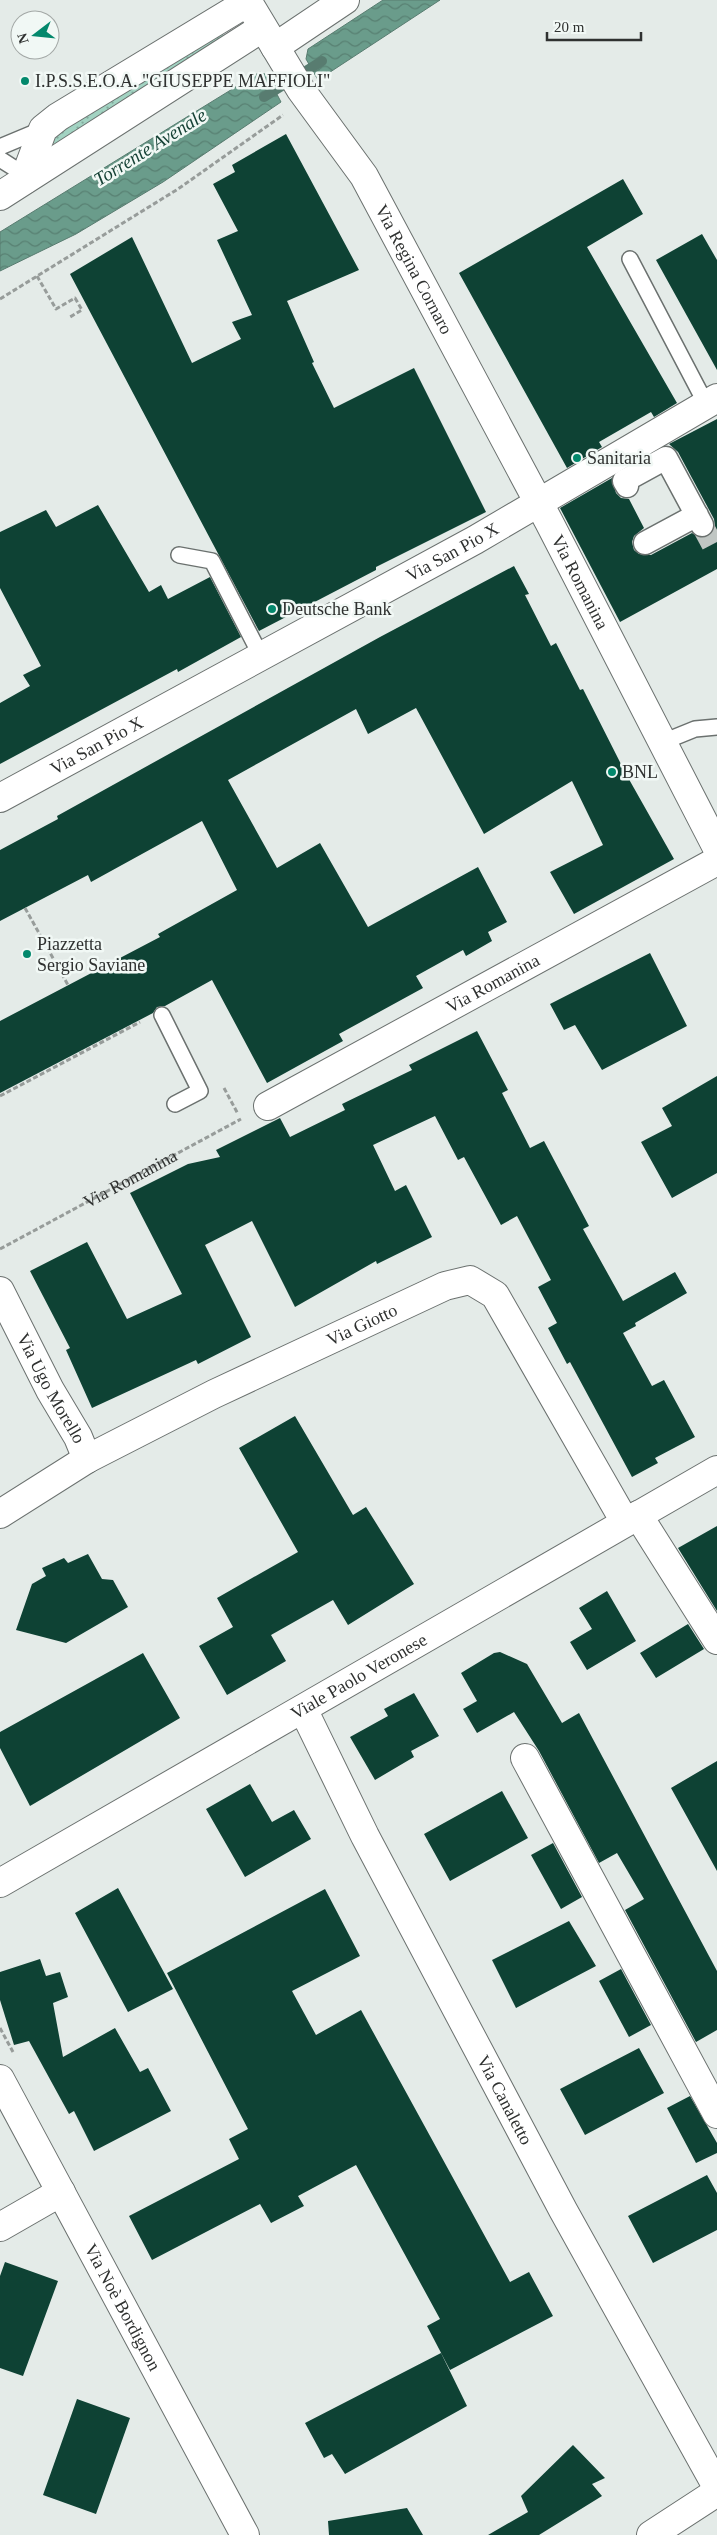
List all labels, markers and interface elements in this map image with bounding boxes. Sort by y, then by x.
north arrow [10,10,60,60]
scale bar [547,10,641,42]
text: 20 m [554,19,585,35]
text: N [14,32,32,45]
place label: I.P.S.S.E.O.A. "GIUSEPPE MAFFIOLI" [35,71,330,91]
marker: I.P.S.S.E.O.A. "GIUSEPPE MAFFIOLI" [19,75,31,87]
water label: Torrente Avenale [90,104,210,190]
street label: Via Regina Cornaro [371,201,457,338]
place label: Sanitaria [587,448,651,468]
marker: Sanitaria [571,452,583,464]
street label: Via San Pio X [403,518,502,585]
street label: Via Romanina [547,532,613,633]
place label: Deutsche Bank [282,599,391,619]
marker: Deutsche Bank [266,603,278,615]
street label: Via San Pio X [47,712,146,779]
place label: BNL [622,762,658,782]
marker: BNL [606,766,618,778]
place label: Piazzetta Sergio Saviane [37,934,145,975]
marker: Piazzetta Sergio Saviane [21,948,33,960]
street label: Via Romanina [443,950,543,1017]
street label: Via Romanina [80,1145,181,1212]
street label: Via Giotto [324,1300,400,1350]
street label: Via Ugo Morello [13,1330,89,1446]
street label: Viale Paolo Veronese [287,1629,430,1723]
street label: Via Canaletto [473,2052,537,2148]
street label: Via Noè Bordignon [80,2240,165,2374]

